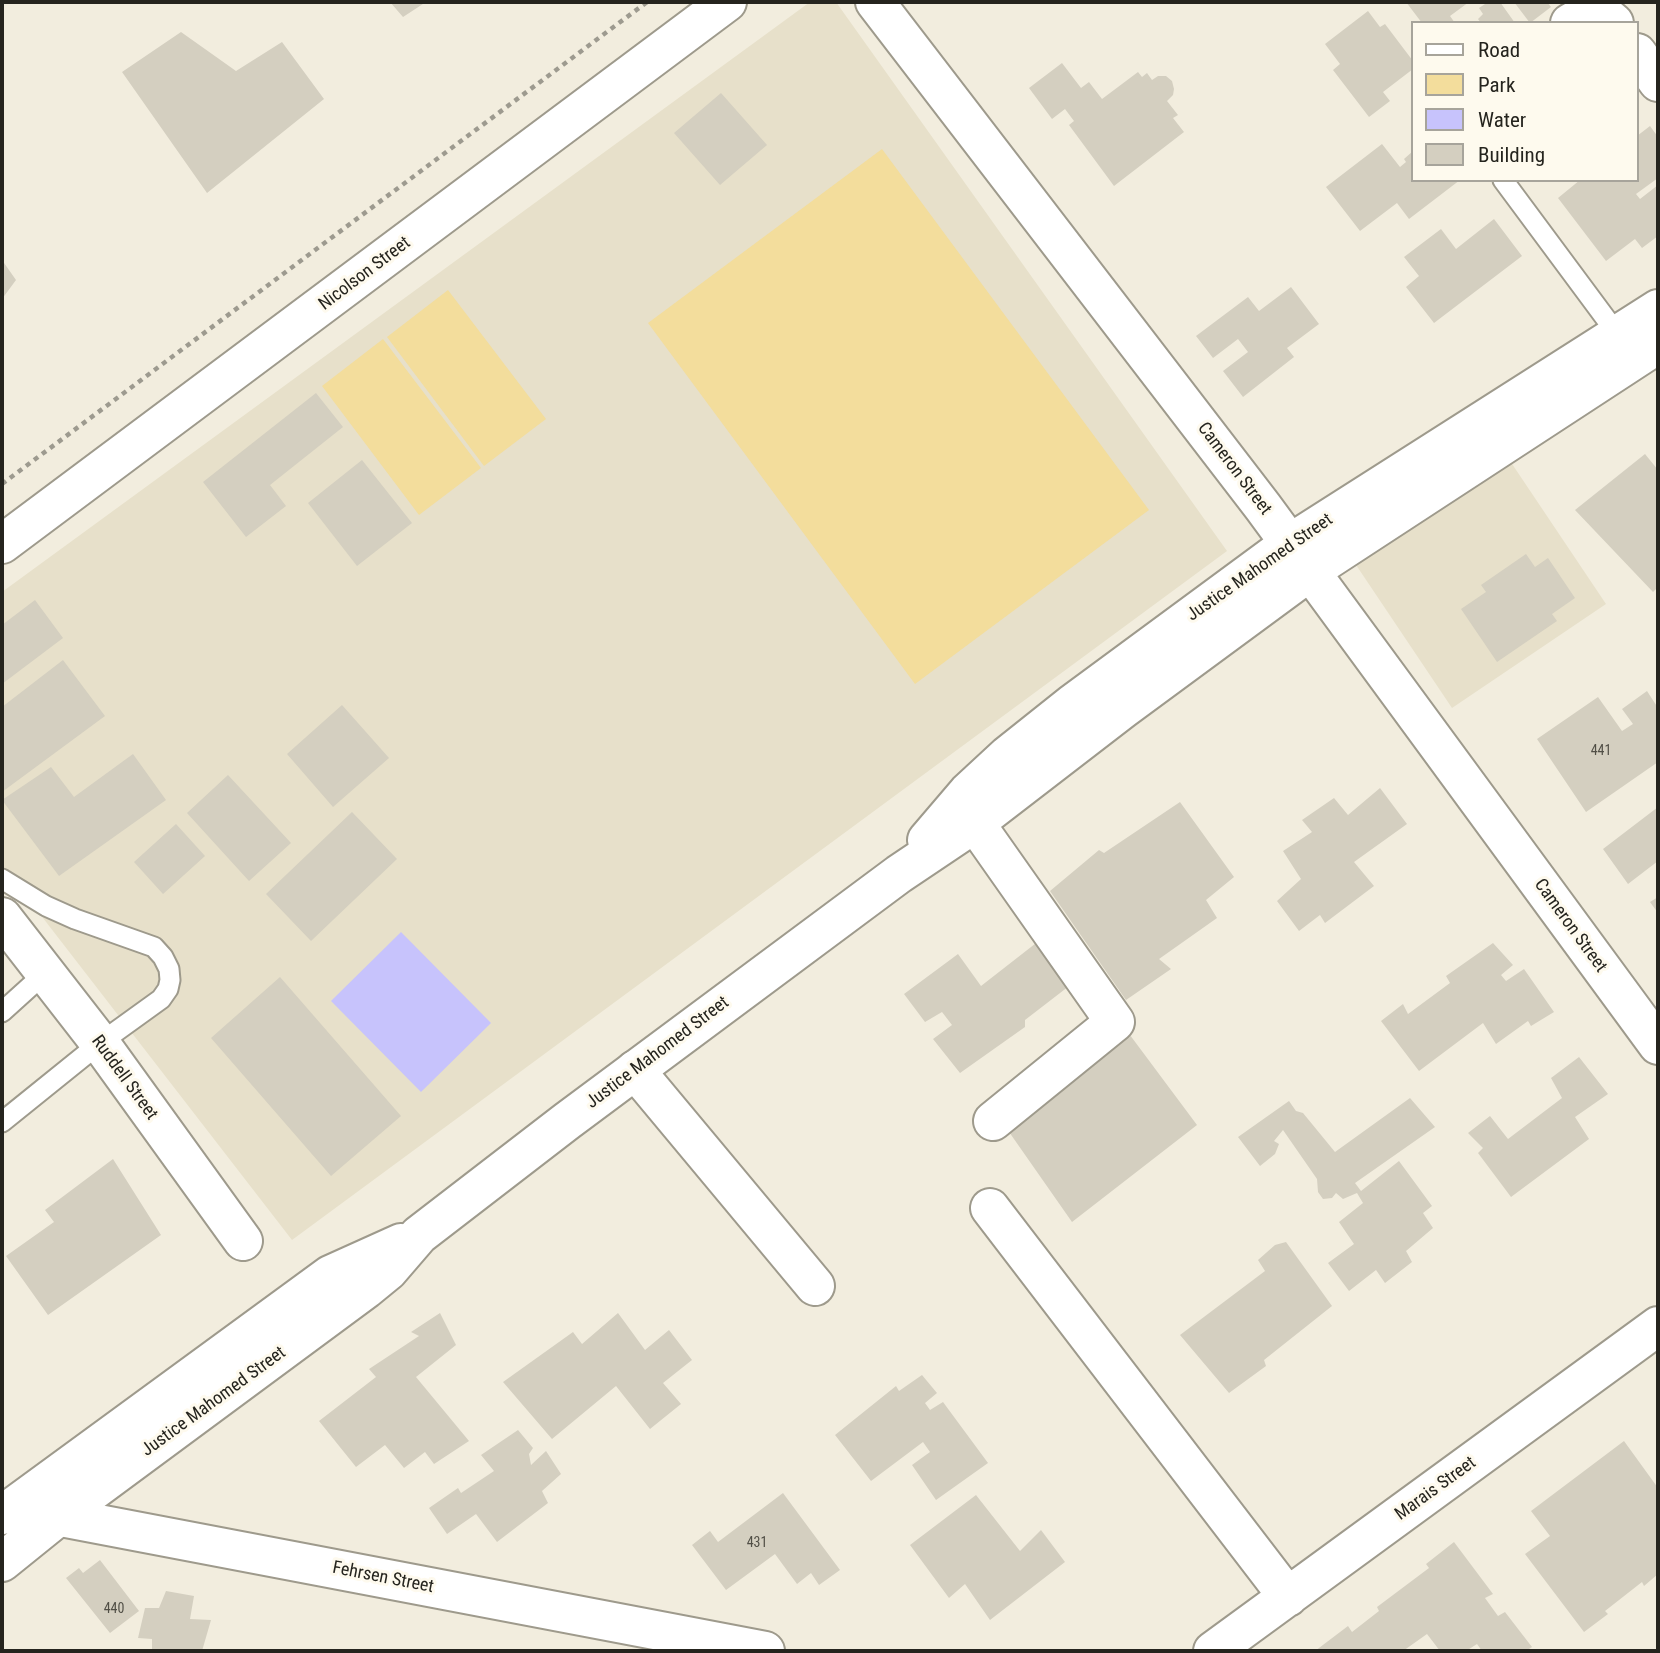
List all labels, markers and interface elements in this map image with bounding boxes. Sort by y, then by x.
legend [1412,21,1639,182]
text: Road [1478,38,1520,62]
text: Park [1478,73,1515,97]
text: Water [1478,108,1526,132]
text: Building [1478,143,1545,167]
street label: Nicolson Street [315,233,415,315]
street label: Cameron Street [1192,419,1276,519]
street label: Justice Mahomed Street [1183,510,1337,626]
house number: 441 [1591,743,1611,759]
street label: Cameron Street [1529,875,1611,977]
street label: Justice Mahomed Street [582,992,734,1114]
street label: Ruddell Street [86,1032,162,1124]
street label: Justice Mahomed Street [138,1342,290,1462]
street label: Marais Street [1391,1452,1481,1526]
house number: 431 [747,1535,767,1551]
street label: Fehrsen Street [331,1558,435,1598]
house number: 440 [104,1601,124,1617]

